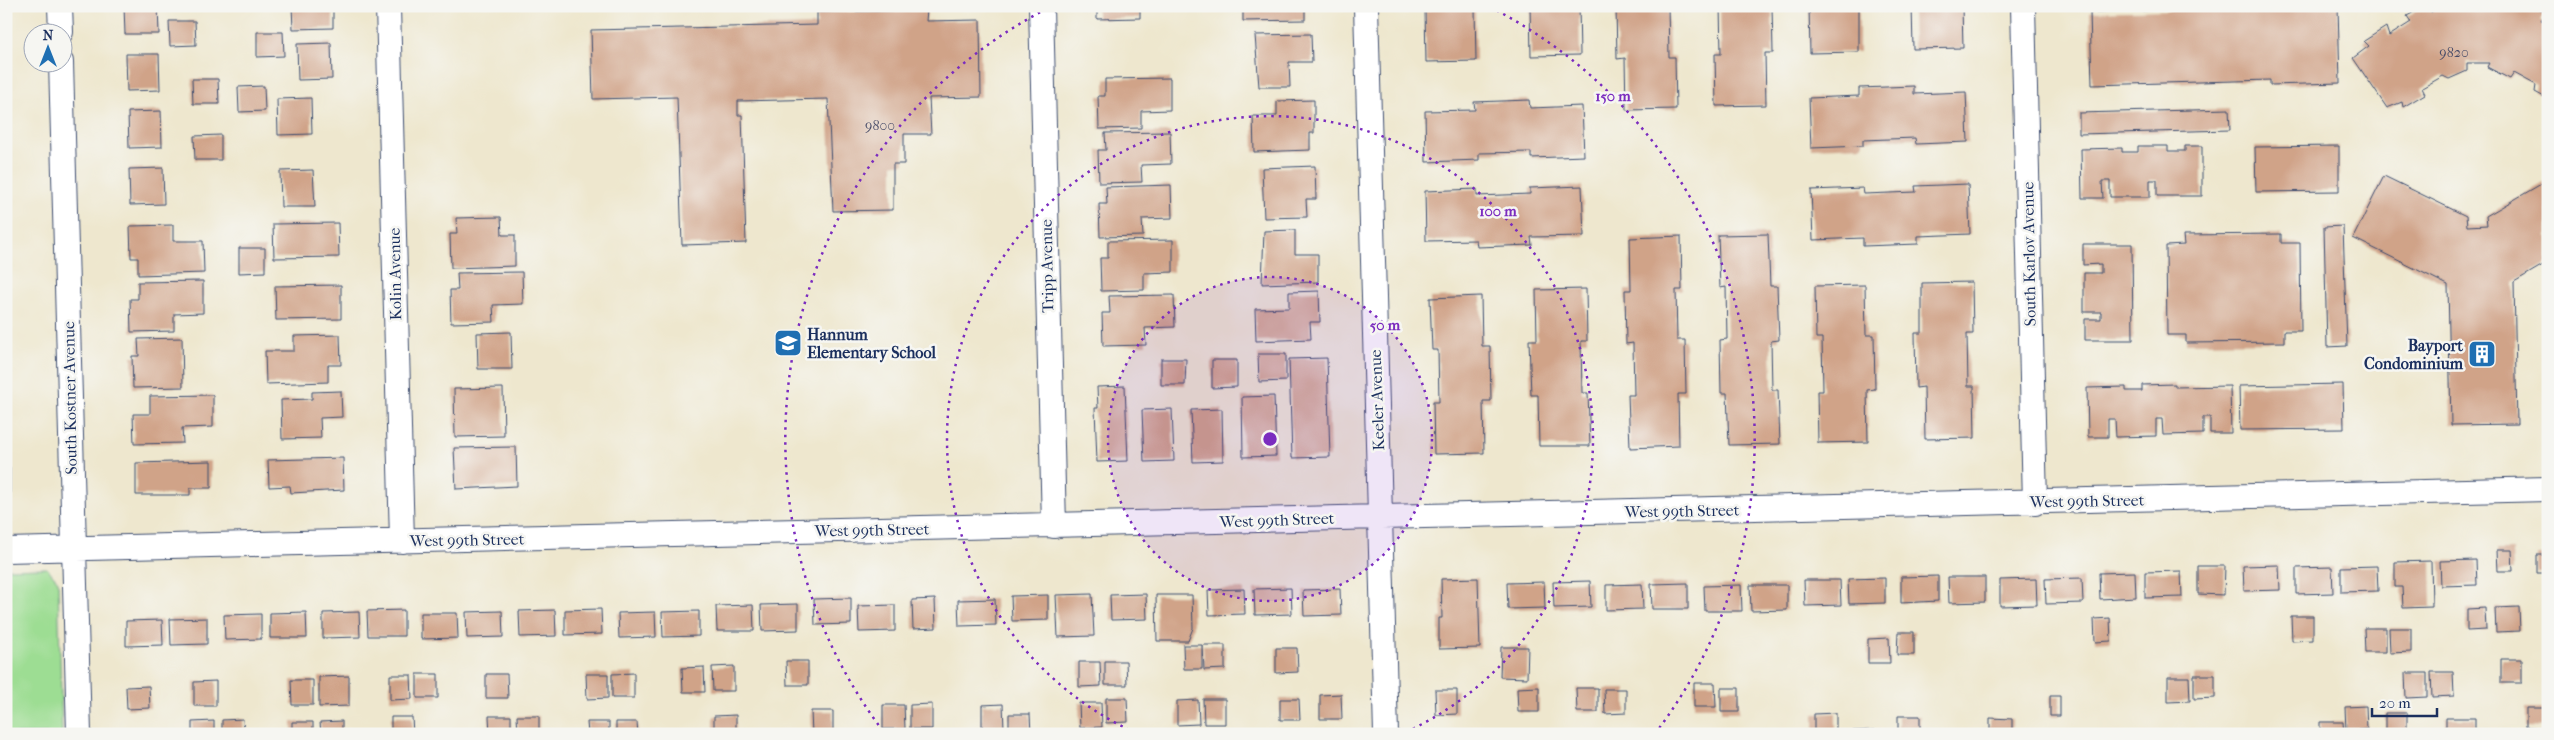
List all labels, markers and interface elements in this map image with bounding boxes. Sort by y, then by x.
north arrow [22,22,72,72]
text: N [43,27,54,44]
house number: 9820 [2439,44,2469,61]
text: 150 m [1595,87,1631,105]
house number: 9800 [865,117,895,134]
street label: South Karlov Avenue [2018,182,2040,326]
text: 100 m [1479,202,1517,220]
street label: Tripp Avenue [1037,219,1057,313]
street label: Kolin Avenue [385,227,405,321]
text: 50 m [1370,316,1401,334]
street label: South Kostner Avenue [59,321,81,475]
place label: Hannum Elementary School [807,325,936,363]
school or university icon: Hannum Elementary School [773,328,803,358]
place label: Bayport Condominium [2364,336,2464,373]
building icon: Bayport Condominium [2467,339,2497,369]
street label: Keeler Avenue [1366,349,1388,451]
centre of rings [1261,430,1279,448]
street label: West 99th Street [2028,490,2145,512]
street label: West 99th Street [1623,500,1740,522]
street label: West 99th Street [1218,508,1335,532]
street label: West 99th Street [813,519,930,541]
street label: West 99th Street [408,529,525,551]
scale bar [2372,685,2436,717]
text: 20 m [2379,694,2411,712]

